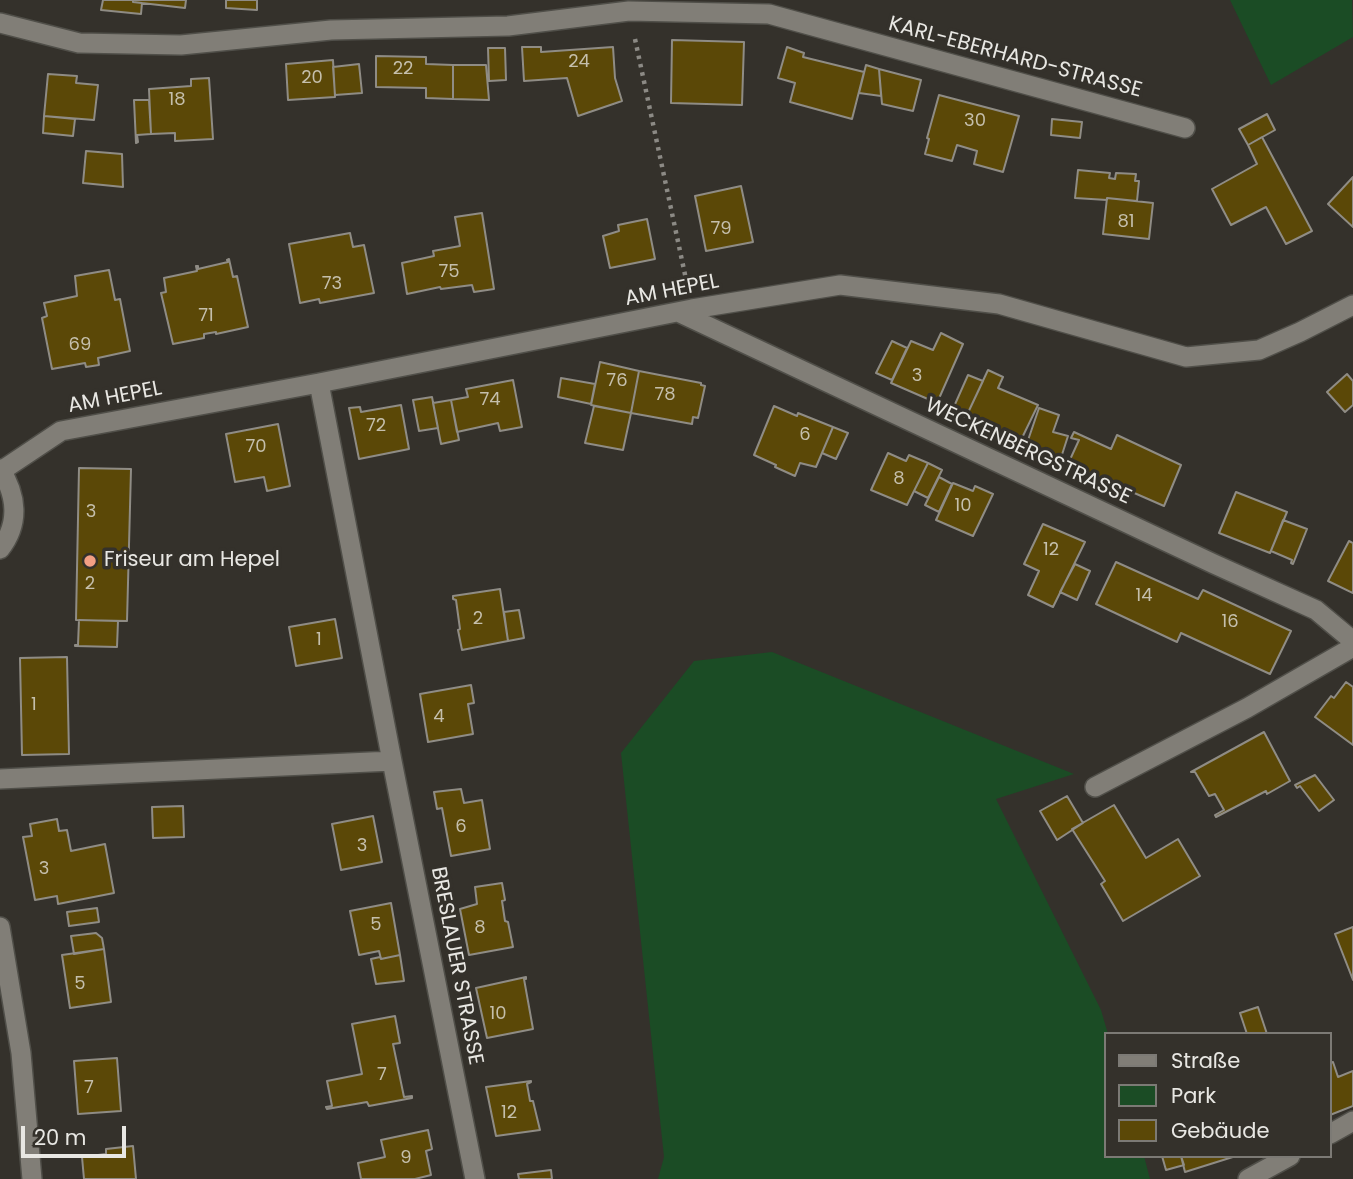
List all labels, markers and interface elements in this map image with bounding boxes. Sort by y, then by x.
street label: KARL-EBERHARD-STRASSE [886,12,1144,104]
house number: 24 [568,51,590,73]
house number: 22 [393,58,413,80]
house number: 20 [301,67,323,89]
house number: 18 [168,89,186,111]
house number: 30 [964,110,986,132]
house number: 81 [1117,211,1135,233]
house number: 79 [710,218,732,240]
house number: 75 [438,261,460,283]
street label: AM HEPEL [623,270,721,312]
house number: 73 [322,273,342,295]
house number: 71 [198,305,214,327]
house number: 69 [69,334,91,356]
house number: 3 [912,365,922,387]
house number: 76 [606,370,628,392]
street label: AM HEPEL [66,377,164,419]
house number: 78 [654,384,676,406]
house number: 74 [479,389,501,411]
street label: WECKENBERGSTRASSE [921,393,1135,511]
house number: 72 [366,415,386,437]
house number: 6 [799,424,811,446]
house number: 70 [245,436,267,458]
house number: 8 [893,468,905,490]
house number: 10 [954,495,972,517]
house number: 3 [86,501,96,523]
house number: 12 [1043,539,1059,561]
place label: Friseur am Hepel [104,548,280,574]
marker: Friseur am Hepel [82,553,98,569]
house number: 2 [85,573,95,595]
house number: 14 [1135,585,1153,607]
house number: 2 [473,608,483,630]
house number: 16 [1221,611,1239,633]
house number: 1 [316,629,322,651]
house number: 1 [31,694,37,716]
house number: 4 [433,706,445,728]
house number: 6 [455,816,467,838]
house number: 3 [357,835,367,857]
house number: 3 [39,858,49,880]
street label: BRESLAUER STRASSE [424,865,488,1067]
house number: 5 [370,914,382,936]
house number: 8 [474,917,486,939]
house number: 5 [74,973,86,995]
house number: 10 [489,1003,507,1025]
legend [1104,1032,1332,1158]
text: Straße [1171,1046,1240,1075]
house number: 7 [377,1064,387,1086]
house number: 7 [84,1077,94,1099]
text: Park [1171,1081,1216,1110]
house number: 12 [501,1102,517,1124]
scale bar [24,1112,130,1156]
text: Gebäude [1171,1116,1269,1145]
text: 20 m [34,1123,87,1152]
house number: 9 [400,1147,412,1169]

